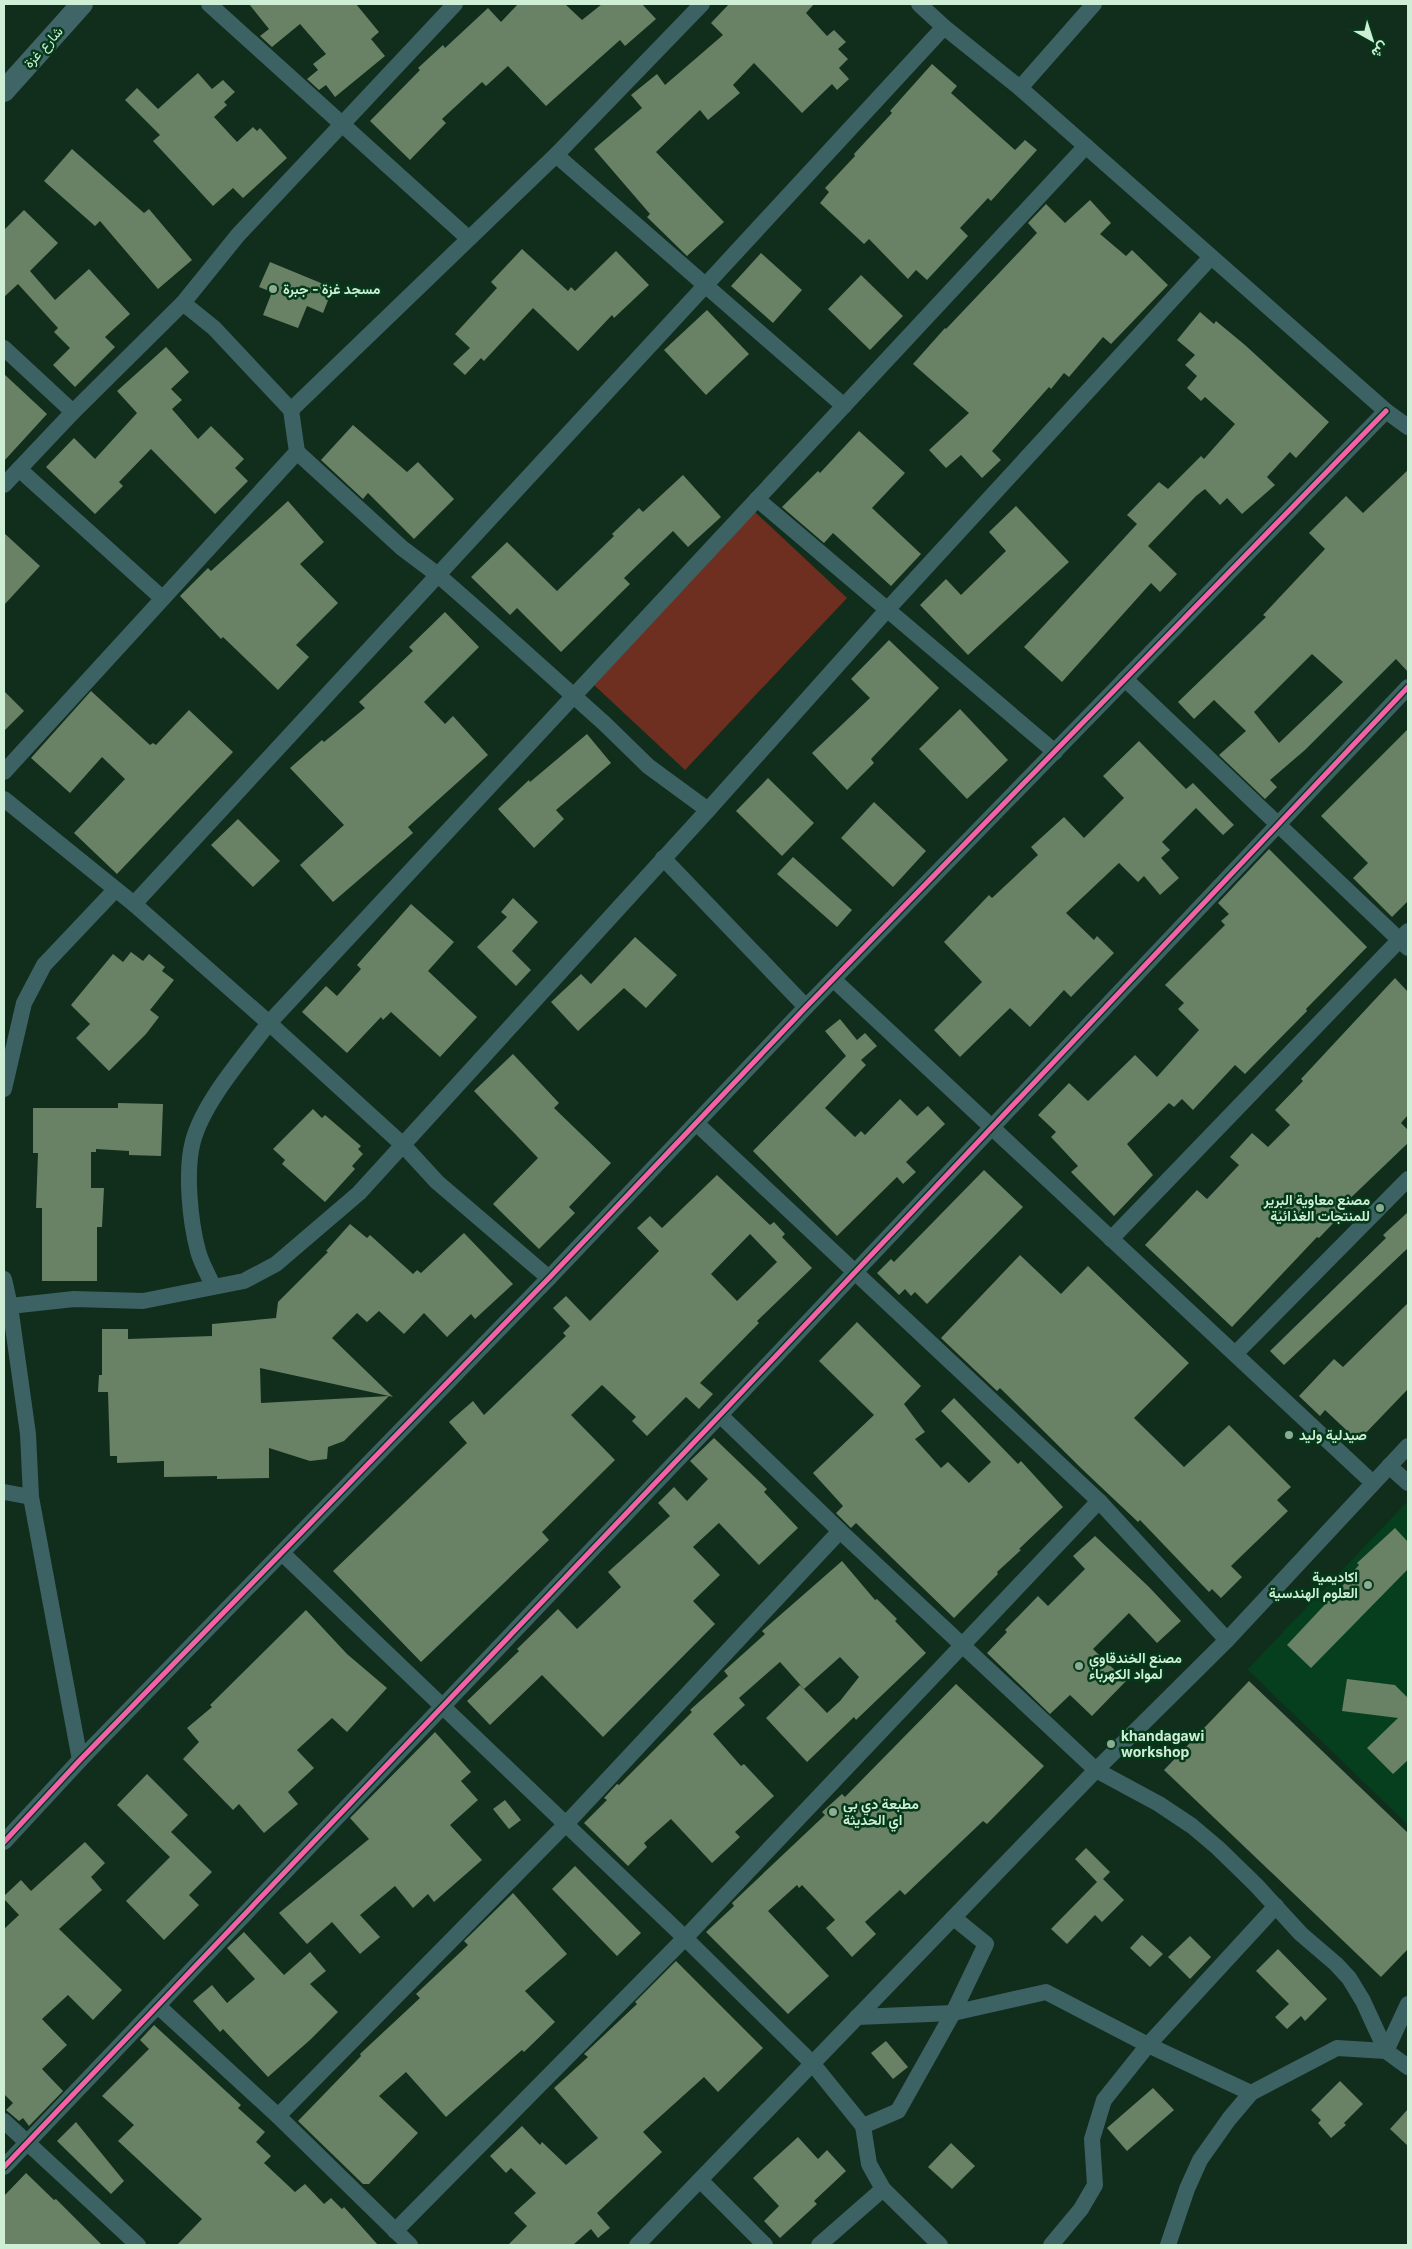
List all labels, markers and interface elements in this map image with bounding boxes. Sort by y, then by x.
north arrow [1347,15,1397,65]
street label: شارع غزة [20,22,68,73]
text: ش [1368,38,1392,63]
place label: مسجد غزة - جبرة [283,280,381,298]
marker: مسجد غزة - جبرة [267,283,279,295]
place label: مصنع معاوية البرير للمنتجات الغذائية [1263,1191,1370,1225]
marker: مصنع معاوية البرير للمنتجات الغذائية [1374,1202,1386,1214]
place label: صيدلية وليد [1299,1426,1367,1444]
marker: صيدلية وليد [1283,1429,1295,1441]
place label: اكاديمية العلوم الهندسية [1269,1568,1358,1602]
marker: اكاديمية العلوم الهندسية [1362,1579,1374,1591]
place label: مصنع الخندقاوي لمواد الكهرباء [1089,1649,1182,1683]
marker: مصنع الخندقاوي لمواد الكهرباء [1073,1660,1085,1672]
place label: khandagawi workshop [1121,1727,1205,1760]
marker: khandagawi workshop [1105,1738,1117,1750]
place label: مطبعة دي بي اي الحديثة [843,1795,919,1832]
marker: مطبعة دي بي اي الحديثة [827,1806,839,1818]

